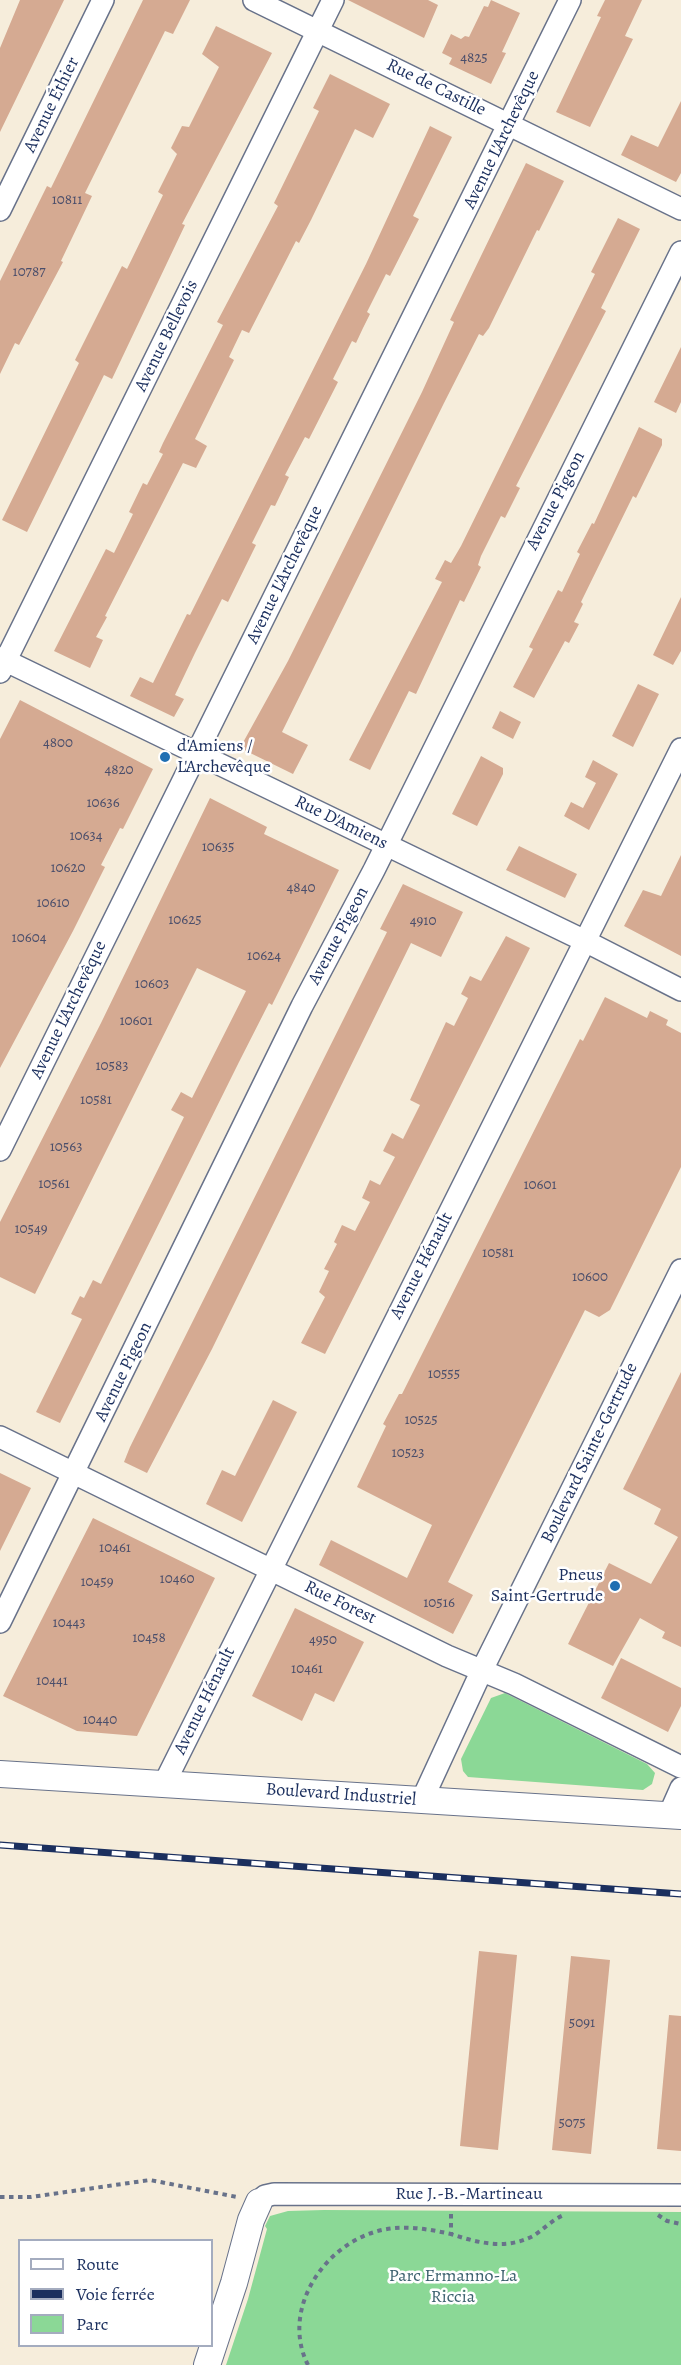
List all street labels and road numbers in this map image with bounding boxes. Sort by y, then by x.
street label: Avenue Éthier [20,54,84,156]
street label: Rue de Castille [383,55,489,121]
street label: Avenue L'Archevêque [459,67,545,213]
street label: Avenue Bellevois [131,277,203,395]
street label: Avenue Pigeon [522,448,590,554]
street label: Avenue L'Archevêque [242,502,328,648]
street label: Rue D'Amiens [291,791,391,855]
street label: Avenue Pigeon [304,883,374,989]
street label: Avenue L'Archevêque [26,937,112,1083]
street label: Avenue Hénault [386,1209,458,1323]
street label: Avenue Pigeon [91,1319,157,1425]
street label: Boulevard Sainte-Gertrude [537,1359,643,1547]
street label: Rue Forest [301,1576,379,1630]
street label: Avenue Hénault [170,1644,240,1758]
street label: Boulevard Industriel [265,1779,417,1811]
street label: Rue J.-B.-Martineau [395,2184,543,2206]

